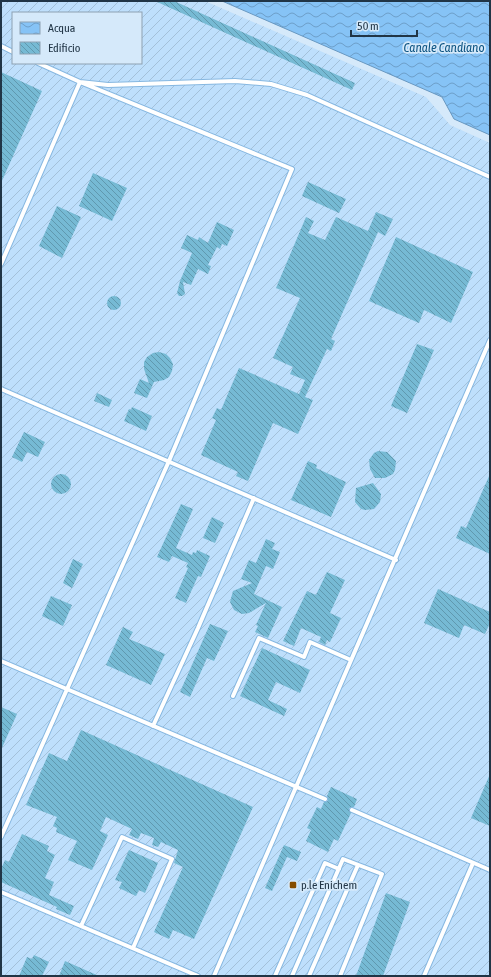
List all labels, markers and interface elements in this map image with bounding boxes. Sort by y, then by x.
legend [12,12,142,64]
scale bar [351,12,417,38]
text: 50 m [357,19,379,33]
text: Acqua [48,21,75,35]
water label: Canale Candiano [404,40,485,55]
text: Edificio [48,41,81,55]
place label: p.le Enichem [301,878,357,892]
marker: p.le Enichem [288,880,298,890]

